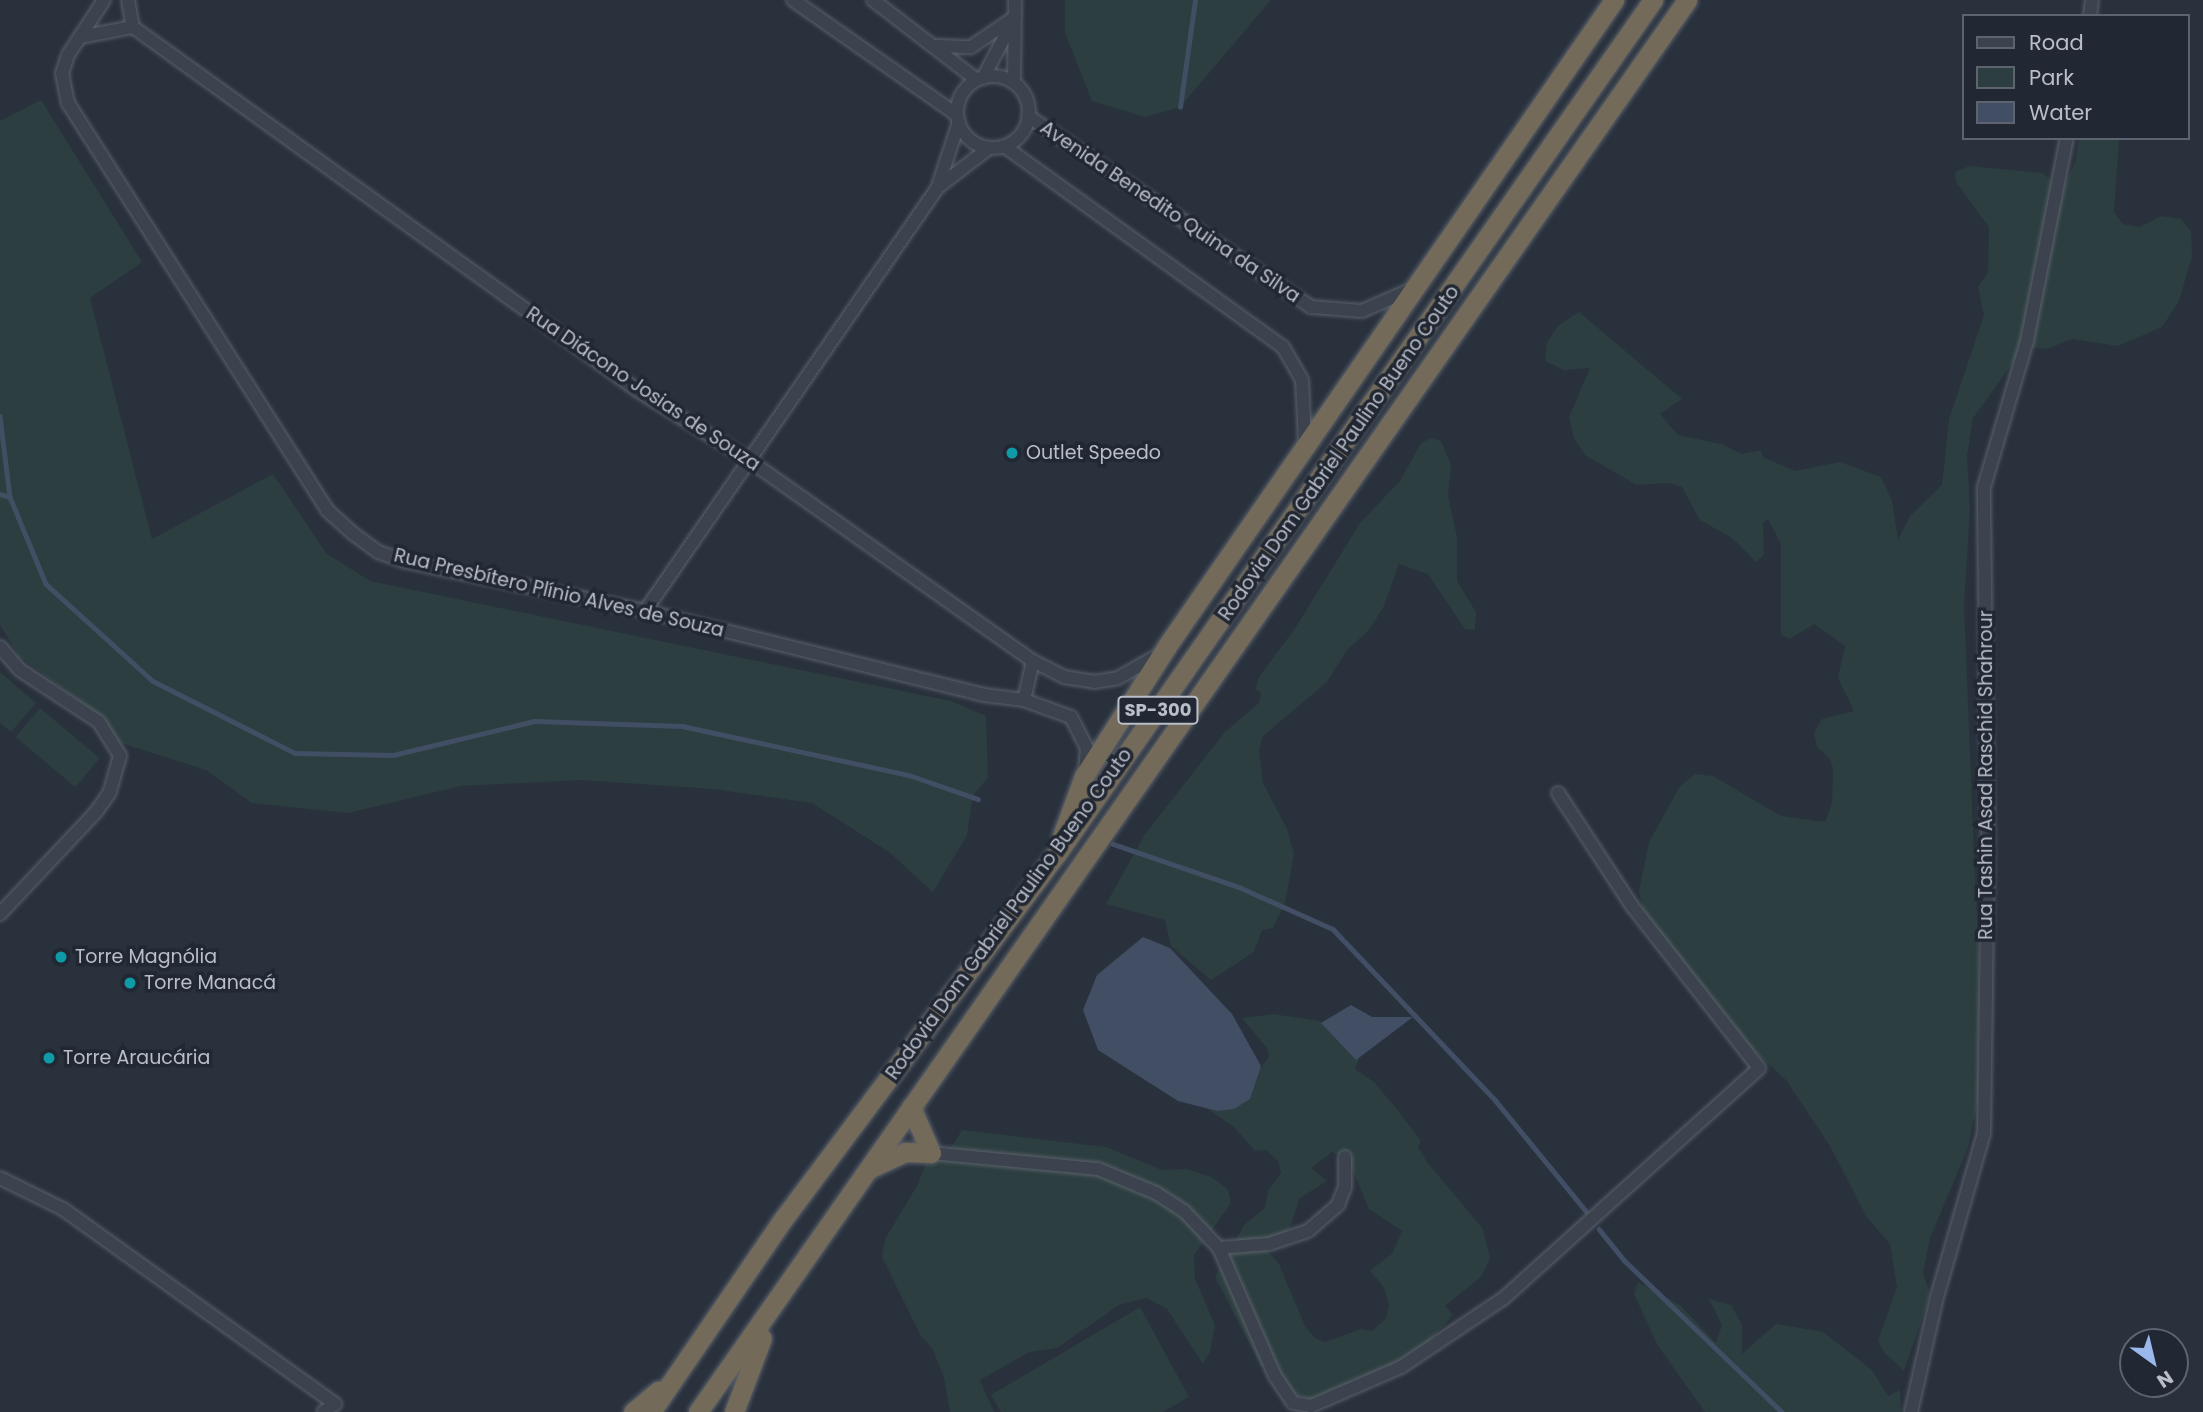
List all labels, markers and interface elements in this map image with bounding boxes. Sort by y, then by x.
legend [1962,14,2189,140]
text: Road [2029,28,2084,57]
text: Park [2029,63,2074,92]
text: Water [2029,98,2092,127]
street label: Avenida Benedito Quina da Silva [1036,116,1304,308]
street label: Rodovia Dom Gabriel Paulino Bueno Couto [1214,281,1464,625]
street label: Rua Diácono Josias de Souza [522,302,764,476]
place label: Outlet Speedo [1026,442,1161,464]
marker: Outlet Speedo [1004,445,1020,461]
street label: Rua Presbítero Plínio Alves de Souza [392,544,726,642]
street label: Rua Tashin Asad Raschid Shahrour [1975,610,1997,940]
road number: SP-300 [1116,696,1200,724]
street label: Rodovia Dom Gabriel Paulino Bueno Couto [881,744,1137,1084]
place label: Torre Magnólia [75,946,217,968]
marker: Torre Magnólia [53,949,69,965]
place label: Torre Manacá [144,972,276,994]
marker: Torre Manacá [122,975,138,991]
place label: Torre Araucária [63,1047,210,1069]
marker: Torre Araucária [41,1050,57,1066]
north arrow [2119,1328,2189,1398]
text: N [2151,1364,2178,1394]

